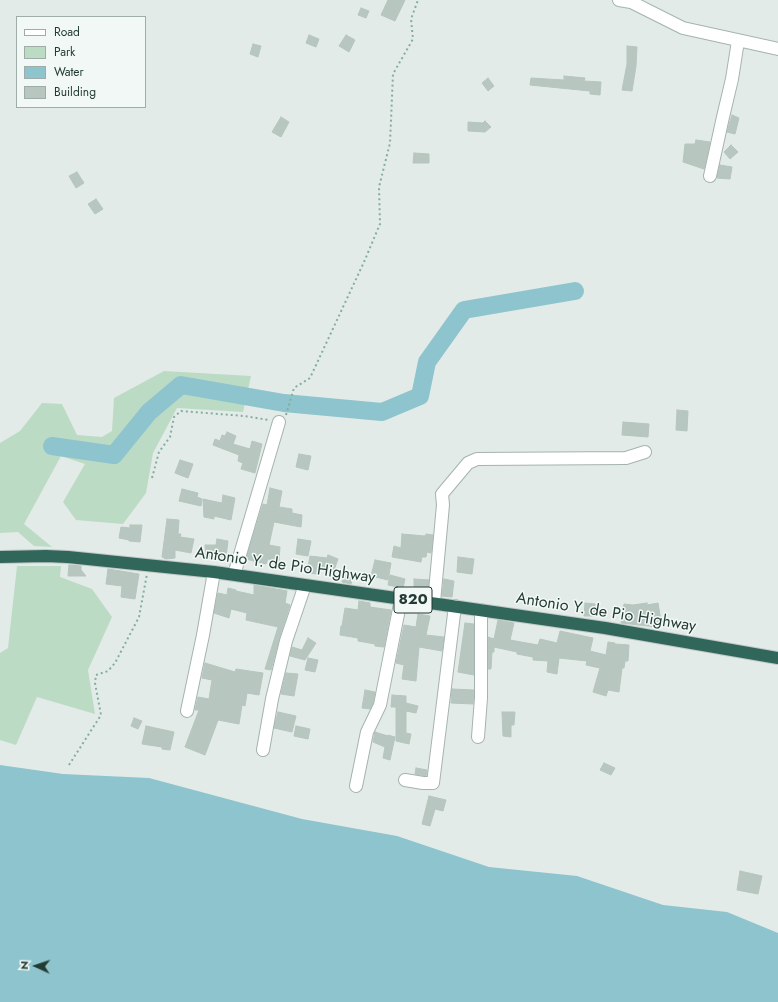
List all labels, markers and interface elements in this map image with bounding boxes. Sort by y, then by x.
legend [16,16,146,108]
text: Road [54,23,80,41]
text: Park [54,43,75,61]
text: Water [54,63,84,81]
text: Building [54,83,96,101]
street label: Antonio Y. de Pio Highway [194,544,376,588]
road number: 820 [394,587,432,613]
street label: Antonio Y. de Pio Highway [515,589,697,637]
north arrow [16,946,56,986]
text: N [16,961,32,970]

